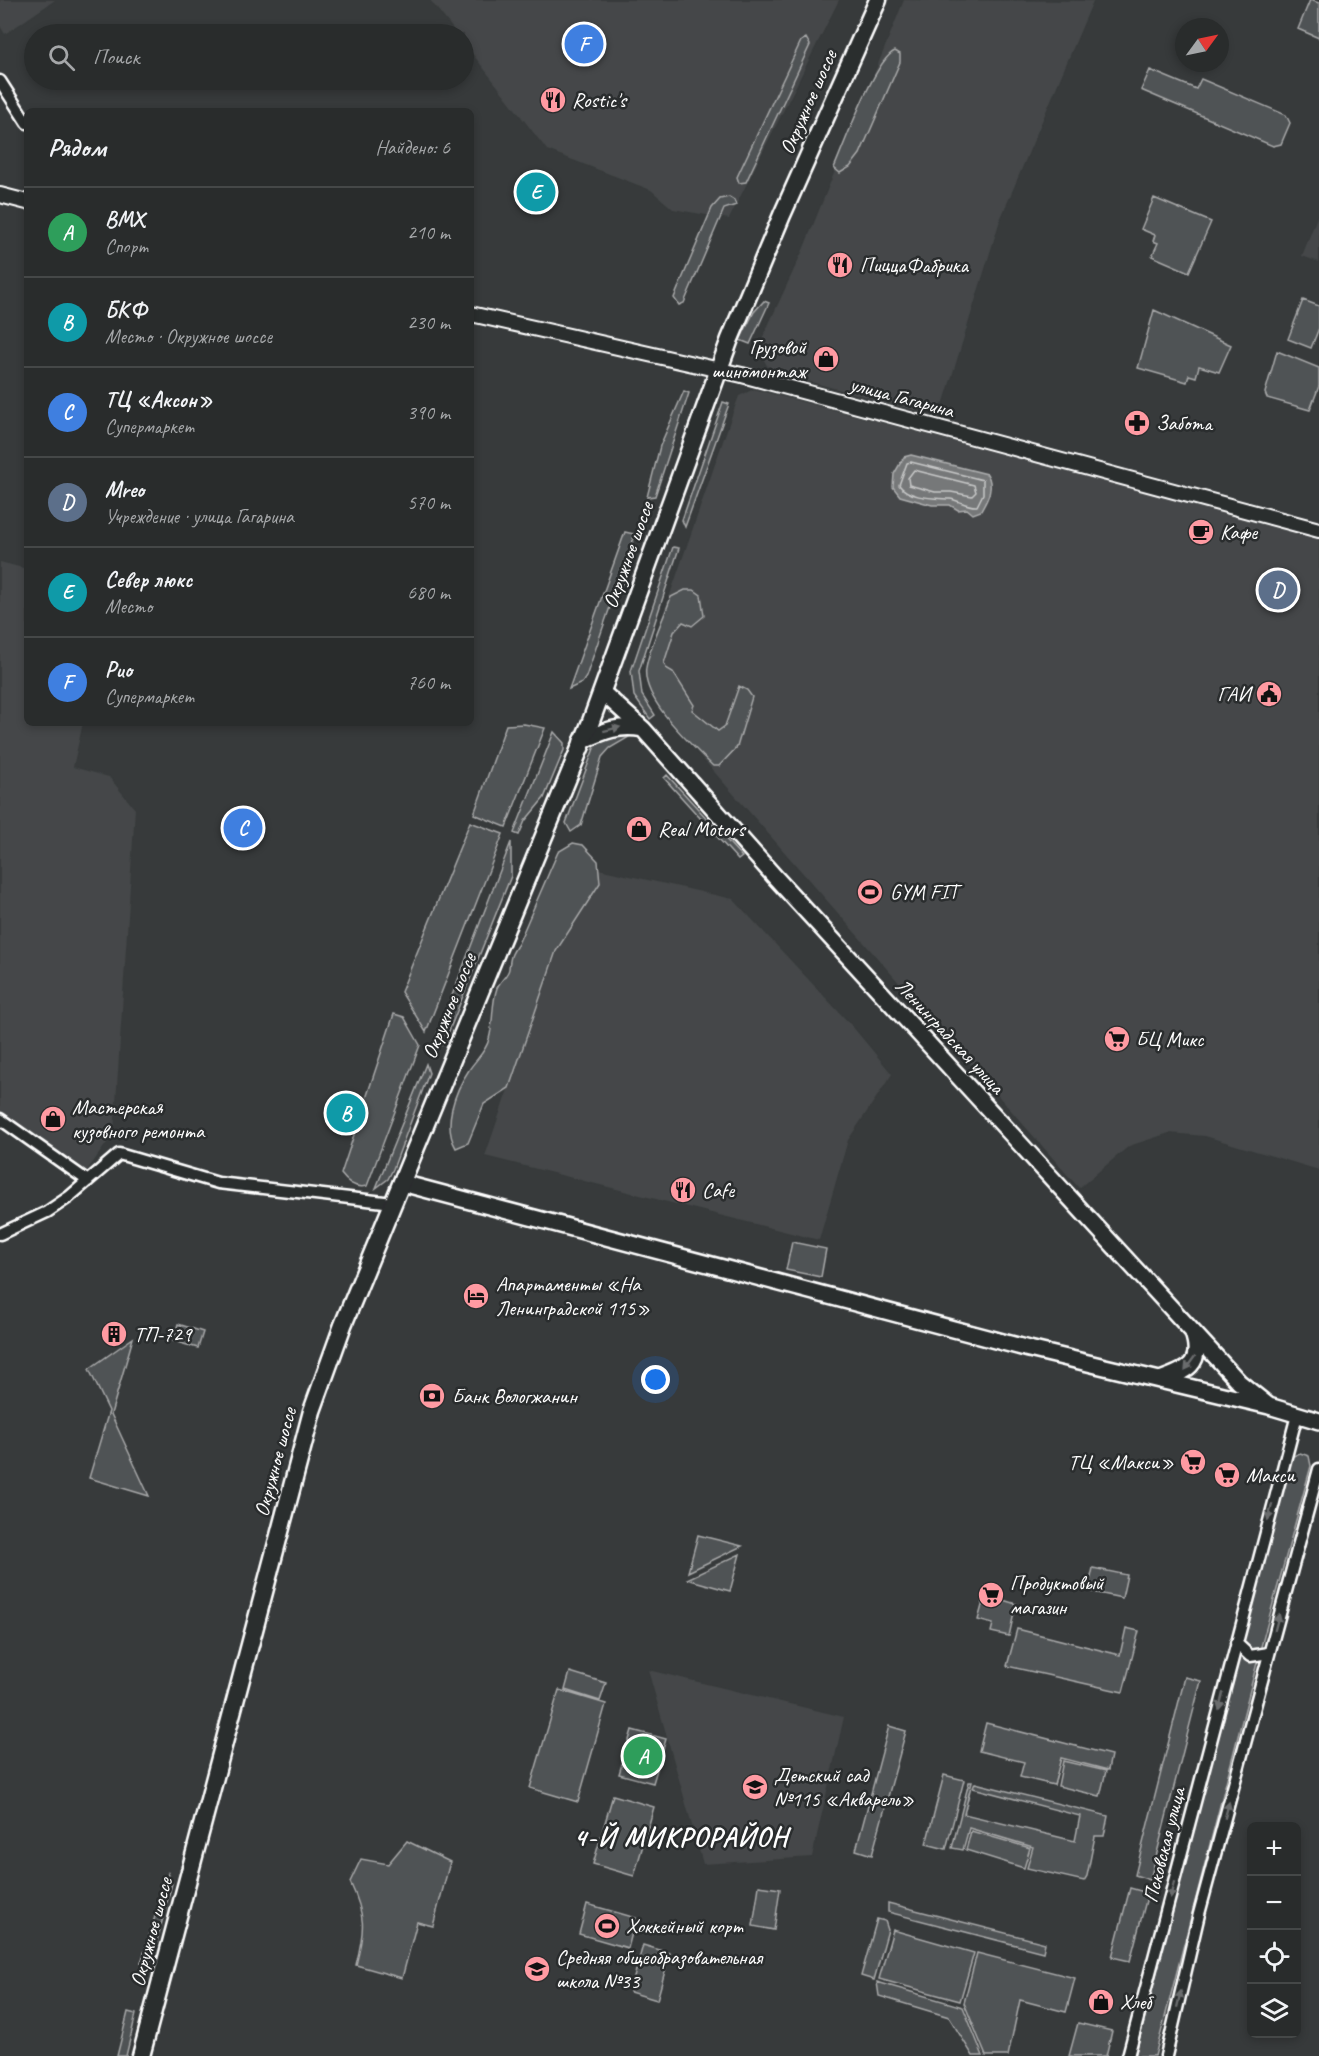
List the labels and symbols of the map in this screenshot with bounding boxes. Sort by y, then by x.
north arrow [1175,18,1229,72]
pin: F [564,22,604,66]
street label: Окружное шоссе [773,45,843,158]
restaurant icon: Rostic's [538,85,568,115]
place label: Rostic's [572,87,628,113]
pin: E [516,170,556,214]
restaurant icon: ПиццаФабрика [825,250,855,280]
place label: ПиццаФабрика [860,252,969,278]
place label: Грузовой шиномонтаж [712,334,809,384]
shop icon: Грузовой шиномонтаж [811,344,841,374]
street label: улица Гагарина [845,370,958,424]
pharmacy icon: Забота [1122,408,1152,438]
place label: Забота [1156,410,1214,436]
street label: Окружное шоссе [597,497,660,612]
cafe icon: Кафе [1186,517,1216,547]
place label: Кафе [1220,519,1258,545]
pin: D [1258,568,1298,612]
public building icon: ГАИ [1254,679,1284,709]
place label: ГАИ [1217,681,1254,707]
one-way arrow [603,724,621,734]
pin: C [224,806,262,850]
shop icon: Real Motors [624,814,654,844]
place label: Real Motors [658,816,746,842]
sports icon: GYM FIT [855,877,885,907]
place label: GYM FIT [890,879,963,905]
street label: Окружное шоссе [416,948,482,1063]
street label: Ленинградская улица [890,973,1011,1100]
supermarket icon: БЦ Микс [1102,1024,1132,1054]
place label: БЦ Микс [1136,1026,1205,1052]
pin: B [326,1090,366,1136]
place label: Мастерская кузовного ремонта [72,1094,206,1144]
shop icon: Мастерская кузовного ремонта [38,1104,68,1134]
restaurant icon: Cafe [668,1175,698,1205]
place label: Cafe [702,1177,735,1203]
place label: Апартаменты «На Ленинградской 115» [496,1271,650,1321]
hotel icon: Апартаменты «На Ленинградской 115» [461,1281,491,1311]
building icon: ТП-729 [99,1319,129,1349]
place label: ТП-729 [134,1321,193,1347]
one-way arrow [1184,1355,1196,1371]
your location [641,1365,670,1394]
bank icon: Банк Вологжанин [417,1381,447,1411]
place label: Банк Вологжанин [452,1383,578,1409]
street label: Окружное шоссе [248,1404,302,1519]
supermarket icon: ТЦ «Макси» [1178,1447,1208,1477]
place label: ТЦ «Макси» [1068,1449,1174,1475]
supermarket icon: Макси [1212,1460,1242,1490]
place label: Макси [1246,1462,1296,1488]
one-way arrow [1265,1503,1274,1521]
place label: Продуктовый магазин [1010,1570,1105,1620]
supermarket icon: Продуктовый магазин [976,1580,1006,1610]
one-way arrow [1273,1613,1283,1631]
one-way arrow [1216,1692,1225,1710]
pin: A [624,1734,662,1778]
place label: Детский сад №115 «Акварель» [774,1762,914,1812]
school or university icon: Детский сад №115 «Акварель» [740,1772,770,1802]
street label: Псковская улица [1137,1782,1191,1905]
one-way arrow [1222,1801,1232,1819]
district label: 4-Й МИКРОРАЙОН [574,1820,792,1854]
street label: Окружное шоссе [124,1874,178,1989]
one-way arrow [1167,1881,1177,1899]
sports icon: Хоккейный корт [592,1911,622,1941]
place label: Хоккейный корт [626,1913,744,1939]
place label: Средняя общеобразовательная школа №33 [556,1944,764,1994]
school or university icon: Средняя общеобразовательная школа №33 [522,1954,552,1984]
shop icon: Хлеб [1086,1987,1116,2017]
place label: Хлеб [1120,1989,1154,2015]
one-way arrow [1175,1990,1185,2008]

